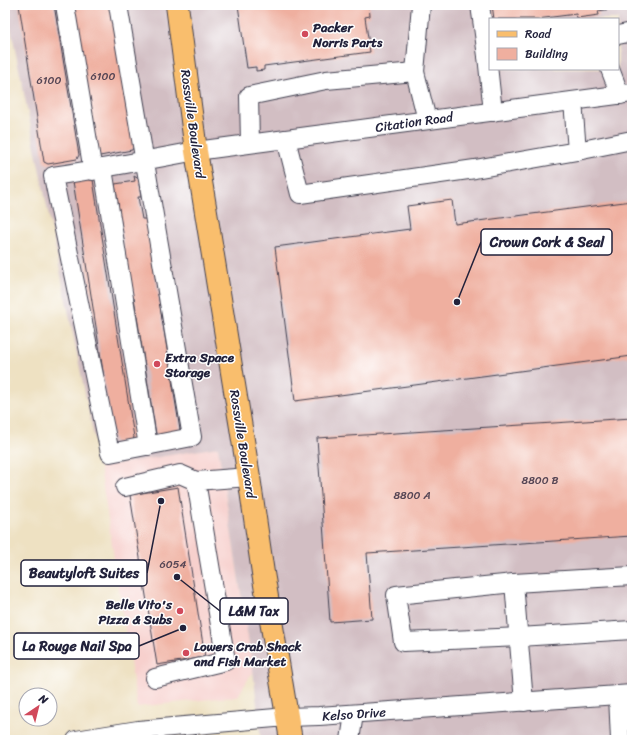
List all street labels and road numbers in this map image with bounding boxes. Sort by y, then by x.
street label: Rossville Boulevard [174,68,212,181]
street label: Citation Road [374,105,455,139]
street label: Rossville Boulevard [223,388,263,501]
street label: Kelso Drive [321,700,387,728]

